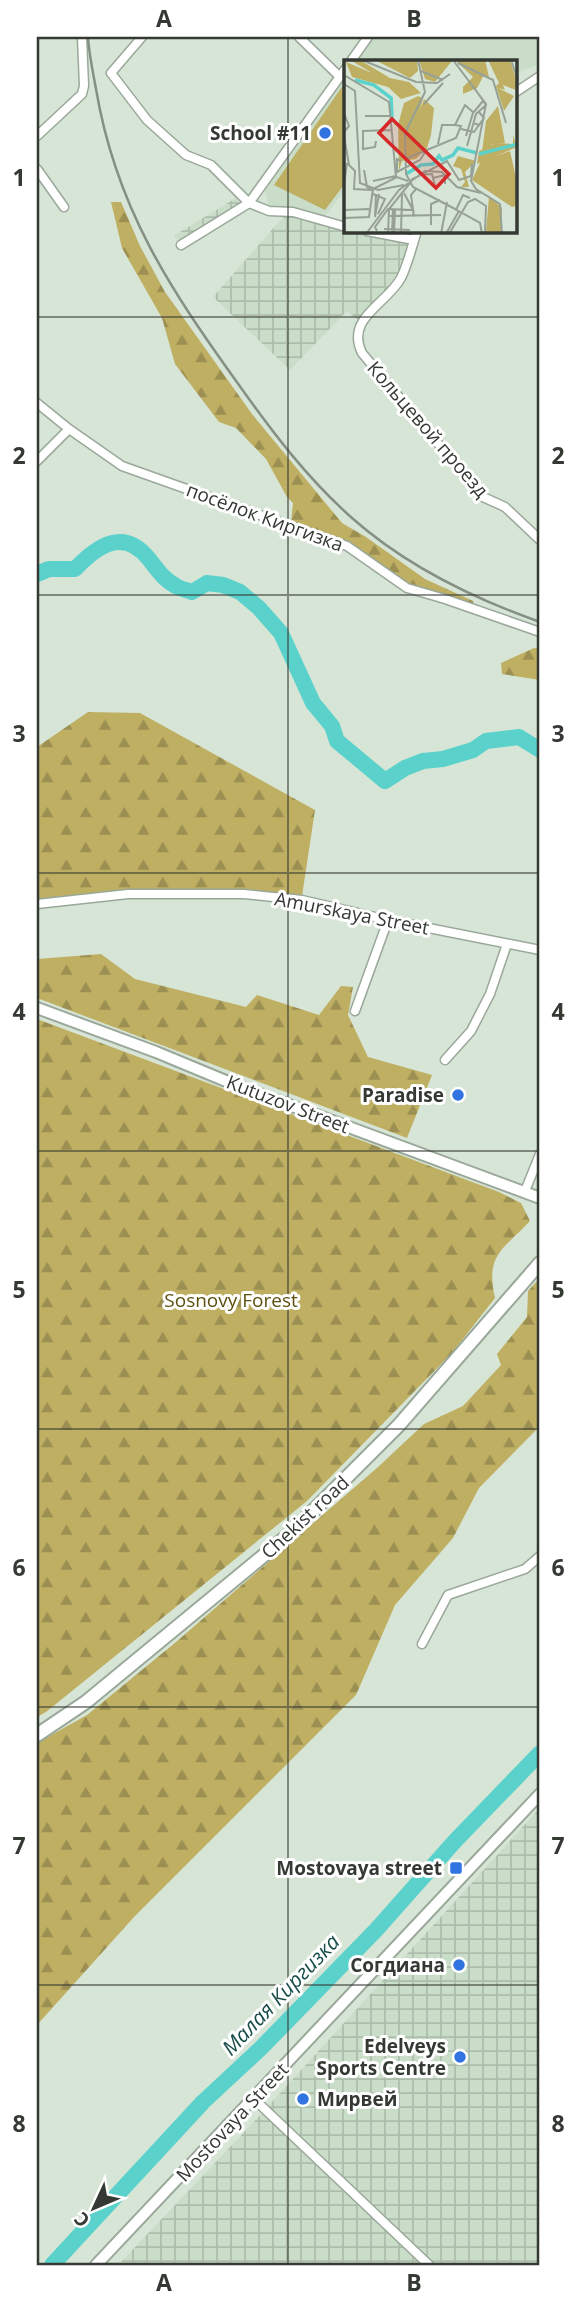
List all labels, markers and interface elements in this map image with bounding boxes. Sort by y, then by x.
text: A [156,2,172,34]
text: B [406,2,422,34]
inset map [344,60,518,233]
place label: School #11 [210,120,311,146]
marker: School #11 [317,125,333,141]
text: 1 [12,161,26,193]
text: 1 [551,161,565,193]
street label: Кольцевой проезд [362,355,494,503]
text: 2 [12,439,26,471]
text: 2 [551,439,565,471]
street label: посёлок Киргизка [183,477,347,557]
text: 3 [12,717,26,749]
text: 3 [551,717,565,749]
street label: Amurskaya Street [273,885,432,941]
text: 4 [12,995,26,1027]
text: 4 [551,995,565,1027]
street label: Kutuzov Street [223,1069,353,1139]
place label: Paradise [362,1082,444,1108]
marker: Paradise [450,1087,466,1103]
text: 5 [12,1273,26,1305]
text: 5 [551,1273,565,1305]
park label: Sosnovy Forest [164,1287,298,1313]
street label: Chekist road [255,1470,355,1564]
text: 6 [12,1551,26,1583]
text: 6 [551,1551,565,1583]
text: 7 [12,1829,26,1861]
text: 7 [551,1829,565,1861]
place label: Mostovaya street [276,1855,442,1881]
marker: Mostovaya street [448,1860,464,1876]
water label: Малая Киргизка [215,1928,345,2061]
place label: Согдиана [350,1952,445,1978]
marker: Согдиана [451,1957,467,1973]
place label: Edelveys Sports Centre [317,2033,446,2081]
marker: Edelveys Sports Centre [452,2049,468,2065]
street label: Mostovaya Street [170,2057,294,2187]
place label: Мирвей [317,2086,397,2112]
marker: Мирвей [295,2091,311,2107]
text: 8 [12,2107,26,2139]
text: 8 [551,2107,565,2139]
north arrow [60,2172,130,2242]
text: С [68,2206,95,2233]
text: A [156,2266,172,2298]
text: B [406,2266,422,2298]

